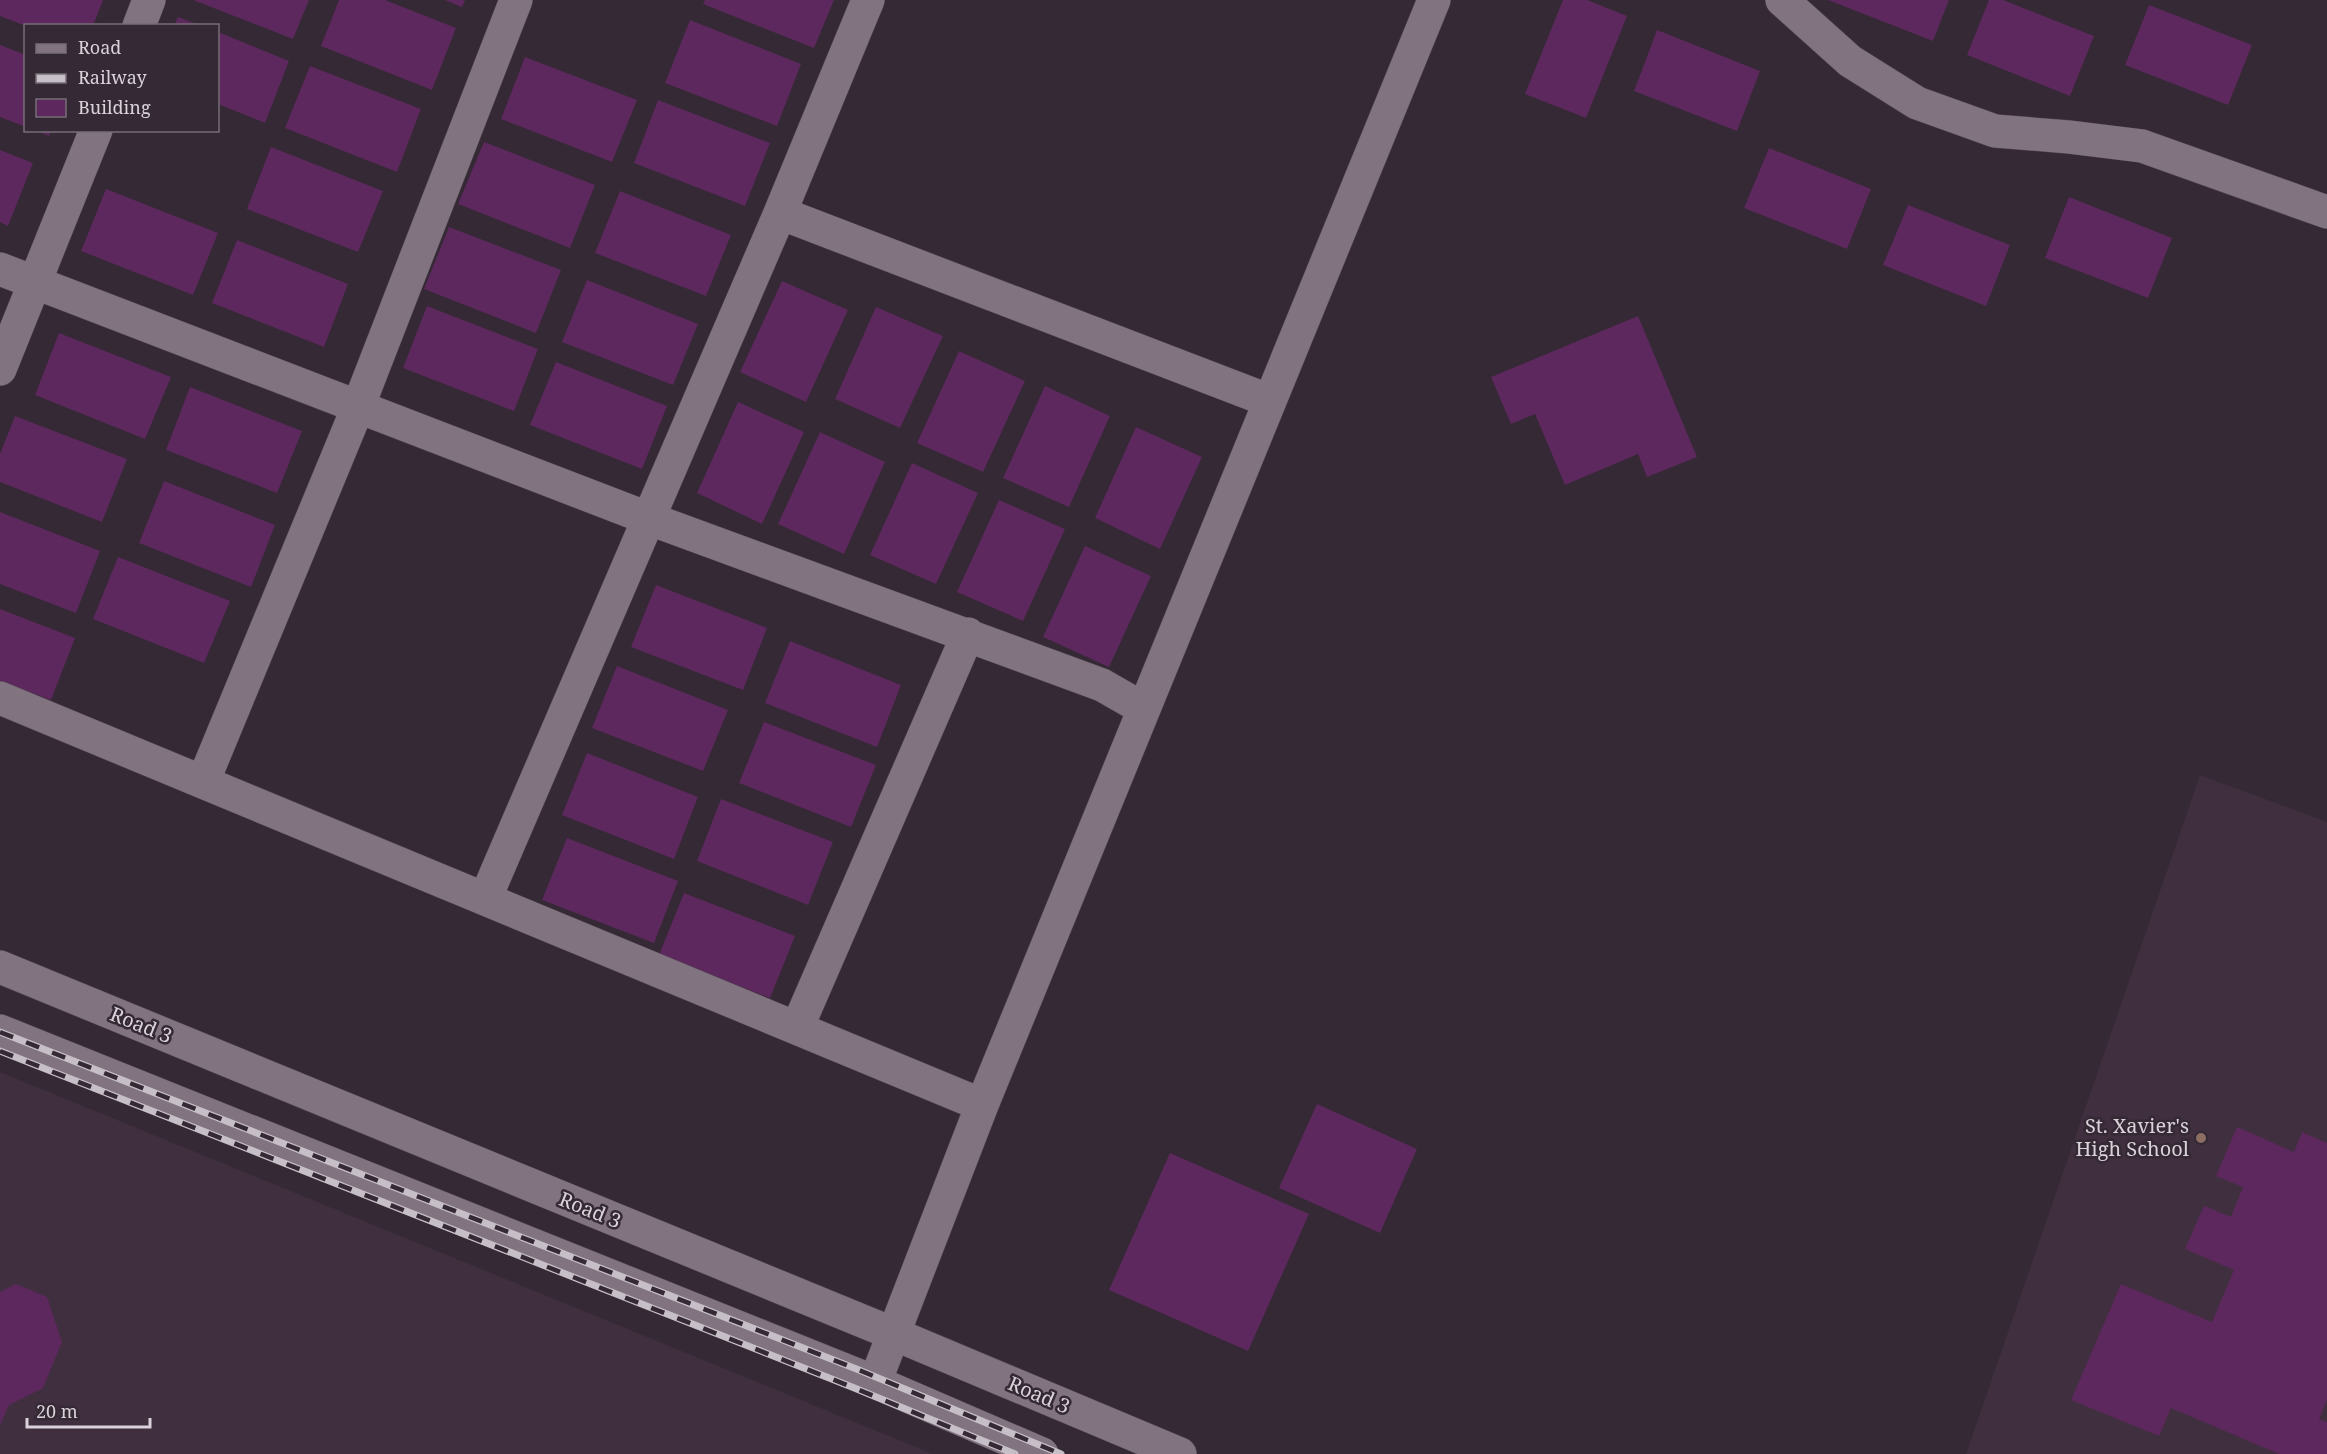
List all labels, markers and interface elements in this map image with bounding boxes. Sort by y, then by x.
legend [24,24,219,132]
text: Road [78,35,121,59]
text: Railway [78,65,148,89]
text: Building [78,95,151,119]
street label: Road 3 [106,1000,176,1049]
place label: St. Xavier's High School [2075,1112,2189,1162]
marker: St. Xavier's High School [2194,1131,2208,1145]
street label: Road 3 [555,1185,625,1234]
street label: Road 3 [1004,1369,1074,1420]
scale bar [27,1391,150,1429]
text: 20 m [36,1399,78,1423]

